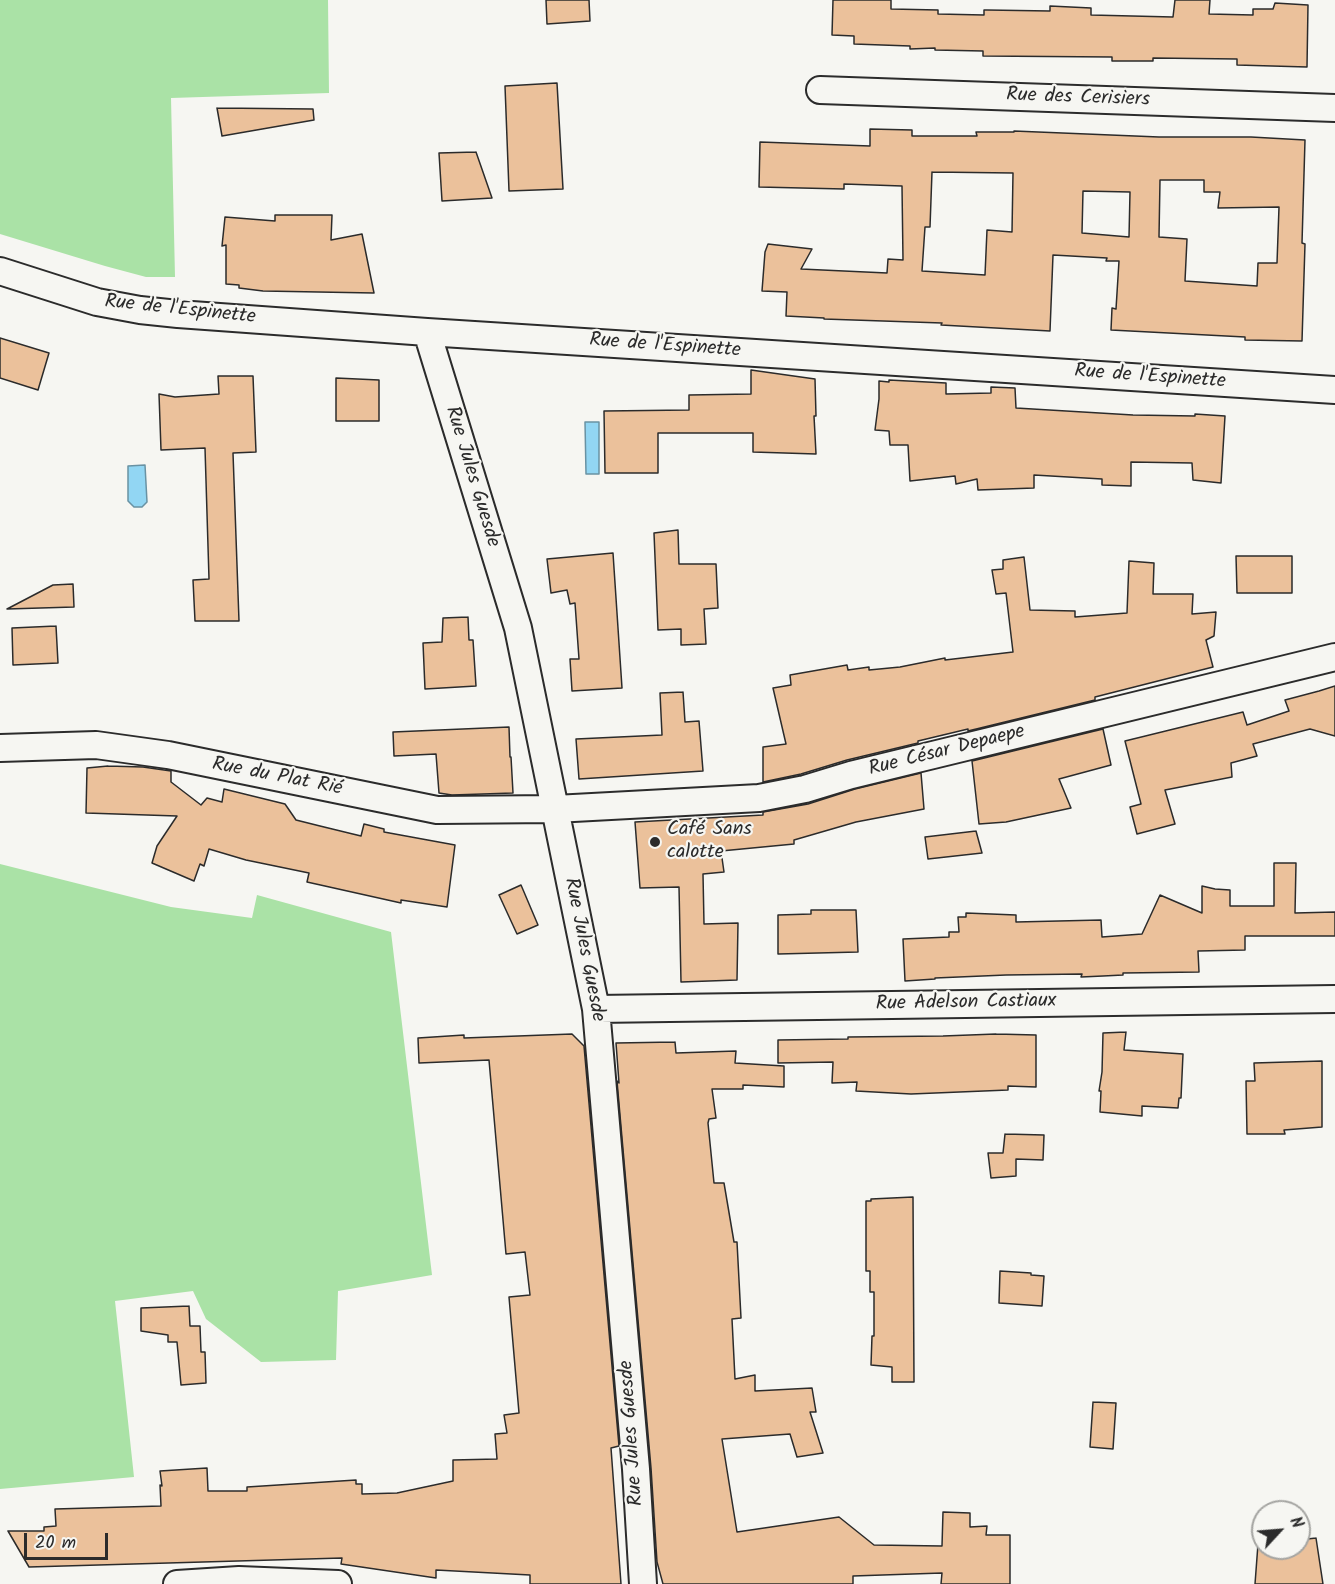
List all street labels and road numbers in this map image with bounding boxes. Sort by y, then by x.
street label: Rue des Cerisiers [1006,85,1150,113]
street label: Rue de l'Espinette [103,291,257,331]
street label: Rue de l'Espinette [588,330,742,364]
street label: Rue de l'Espinette [1073,361,1227,395]
street label: Rue Jules Guesde [438,404,504,550]
street label: Rue César Depaepe [866,721,1028,783]
street label: Rue du Plat Rié [210,754,344,802]
street label: Rue Jules Guesde [557,876,609,1024]
street label: Rue Adelson Castiaux [876,990,1056,1018]
street label: Rue Jules Guesde [616,1359,650,1507]

